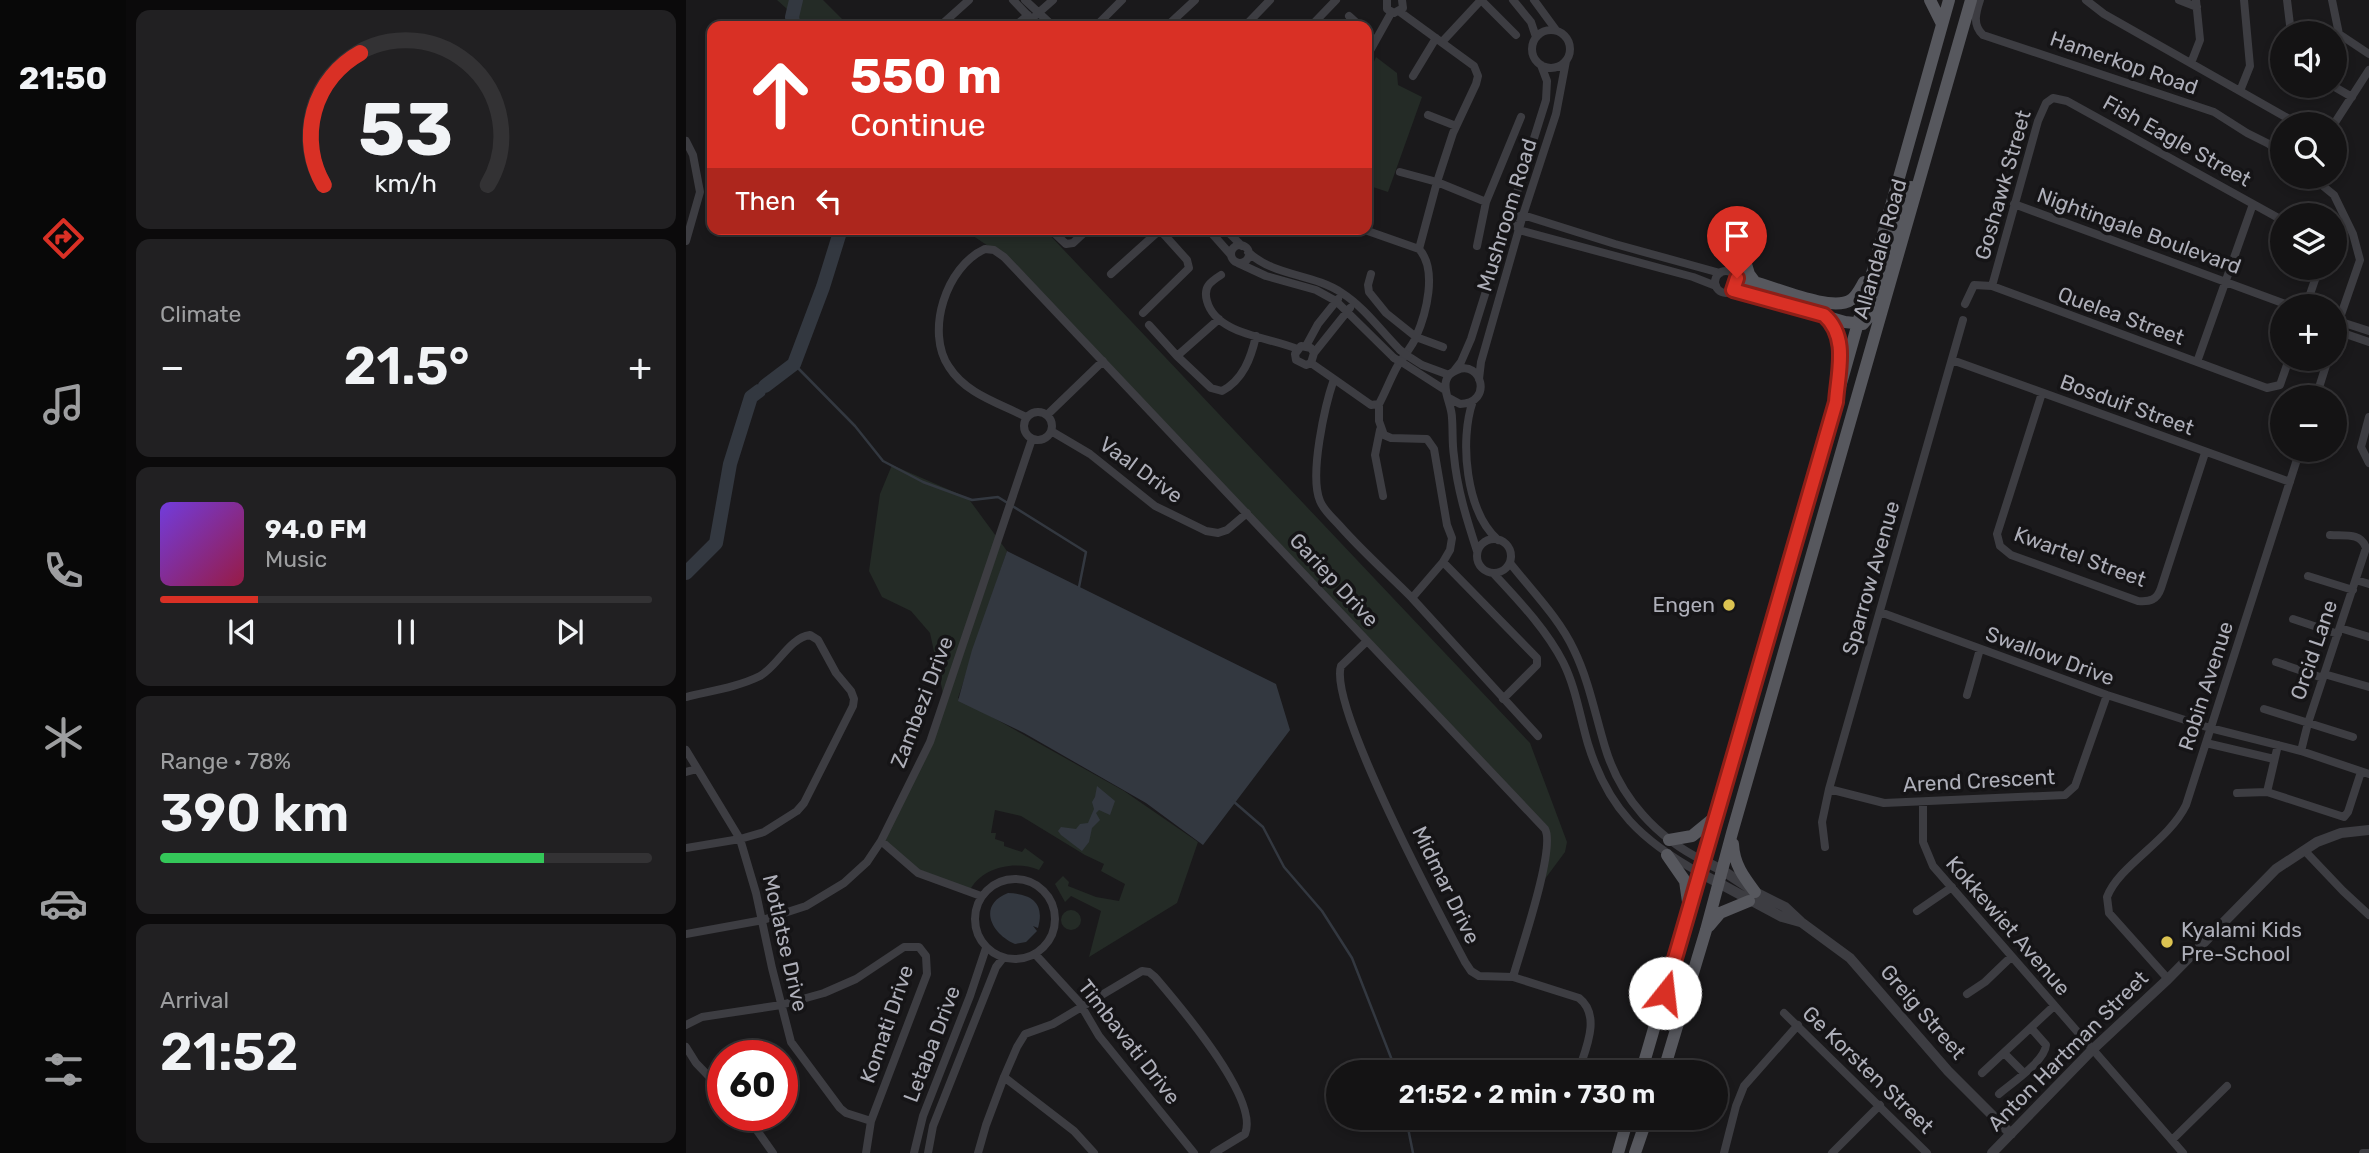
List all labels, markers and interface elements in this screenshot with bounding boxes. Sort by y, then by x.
map controls [2270,21,2347,462]
button: sound [2270,21,2347,98]
street label: Hamerkop Road [2047,26,2201,100]
text: 550 m [850,47,1002,105]
icon: ahead [735,49,826,140]
text: 21:50 [19,59,107,97]
text: 53 [359,88,454,174]
street label: Fish Eagle Street [2099,89,2256,192]
text: Continue [850,106,986,144]
street label: Goshawk Street [1969,107,2036,263]
button: search [2270,112,2347,189]
street label: Mushroom Road [1471,136,1542,294]
text: km/h [375,169,437,198]
street label: Allandale Road [1848,176,1911,322]
icon: left [810,182,848,220]
street label: Nightingale Boulevard [2034,182,2245,279]
text: Then [735,186,796,217]
button: layers [2270,203,2347,280]
pin [1707,206,1767,278]
icon: directions [39,214,88,263]
icon: arrive [1718,217,1756,255]
street label: Quelea Street [2054,281,2188,350]
button: + [2270,294,2347,371]
text: Climate [160,300,241,328]
text: 21.5° [343,335,470,397]
text: − [160,344,185,390]
text: + [628,344,652,390]
street label: Bosduif Street [2057,369,2197,440]
icon: music [39,380,88,429]
button: − [2270,385,2347,462]
street label: Vaal Drive [1095,431,1188,508]
street label: Sparrow Avenue [1837,498,1904,658]
text: 94.0 FM [265,514,367,545]
street label: Kwartel Street [2011,521,2150,592]
street label: Gariep Drive [1285,528,1384,632]
text: Music [265,545,327,573]
icon: phone [39,546,88,595]
place label: Engen [1653,592,1715,617]
street label: Orcid Lane [2285,596,2342,703]
marker: Engen [1721,597,1737,613]
icon: previous [223,613,261,651]
icon: pause [387,613,425,651]
icon: next [551,613,589,651]
street label: Robin Avenue [2173,618,2238,753]
street label: Swallow Drive [1982,621,2118,690]
street label: Zambezi Drive [885,633,958,771]
icon: climate [39,713,88,762]
text: Range · 78% [160,747,291,775]
street label: Arend Crescent [1902,764,2056,797]
text: 390 km [160,782,349,844]
street label: Midmar Drive [1407,822,1486,948]
street label: Kokkewiet Avenue [1941,851,2076,1001]
street label: Motlatse Drive [758,872,813,1014]
icon: car [39,879,88,928]
place label: Kyalami Kids Pre-School [2181,917,2302,966]
marker: Kyalami Kids Pre-School [2159,934,2175,950]
position arrow [1628,956,1702,1030]
street label: Greig Street [1875,959,1971,1064]
street label: Komati Drive [855,962,918,1086]
street label: Anton Hartman Street [1982,965,2153,1136]
street label: Timbavati Drive [1073,974,1186,1109]
street label: Letaba Drive [898,982,965,1106]
text: Arrival [160,986,229,1014]
street label: Ge Korsten Street [1798,1001,1939,1139]
text: 21:52 [160,1021,298,1083]
speed limit sign: 60 [707,1040,798,1131]
icon: filters [39,1045,88,1094]
text: 21:52 · 2 min · 730 m [1399,1079,1655,1110]

